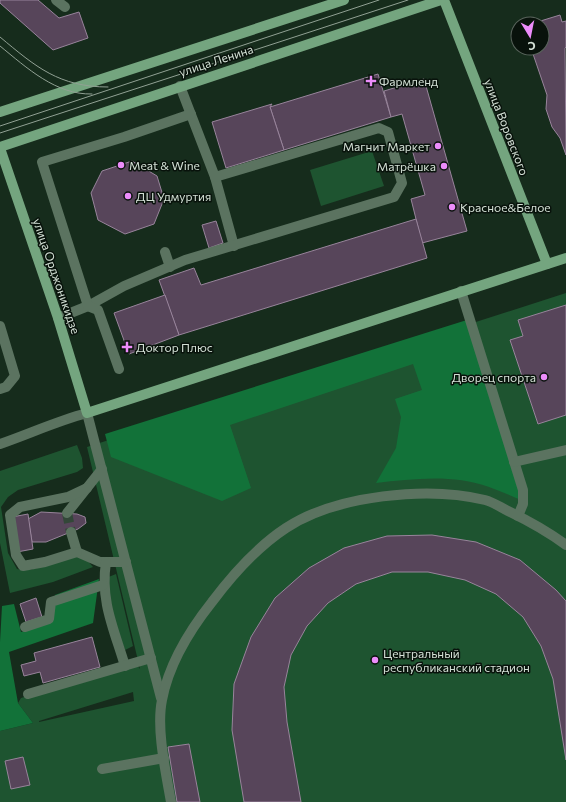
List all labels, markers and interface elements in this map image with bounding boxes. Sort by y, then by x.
north arrow [510,16,550,56]
text: С [527,39,537,53]
street label: улица Ленина [177,41,255,79]
place label: Фармленд [379,74,438,88]
marker: Фармленд [366,76,376,86]
street label: улица Воровского [482,77,532,177]
place label: Магнит Маркет [343,139,430,153]
marker: Магнит Маркет [433,141,443,151]
place label: Meat & Wine [129,158,200,172]
place label: Матрёшка [377,159,436,173]
marker: Meat & Wine [116,160,126,170]
marker: Матрёшка [439,161,449,171]
place label: ДЦ Удмуртия [136,189,211,203]
marker: ДЦ Удмуртия [123,191,133,201]
place label: Красное&Белое [460,200,551,214]
marker: Красное&Белое [447,202,457,212]
street label: улица Орджоникидзе [31,216,83,336]
place label: Доктор Плюс [136,340,213,354]
marker: Доктор Плюс [121,341,133,353]
place label: Дворец спорта [452,370,536,384]
marker: Дворец спорта [539,372,549,382]
place label: Центральный республиканский стадион [383,646,530,674]
marker: Центральный республиканский стадион [370,655,380,665]

